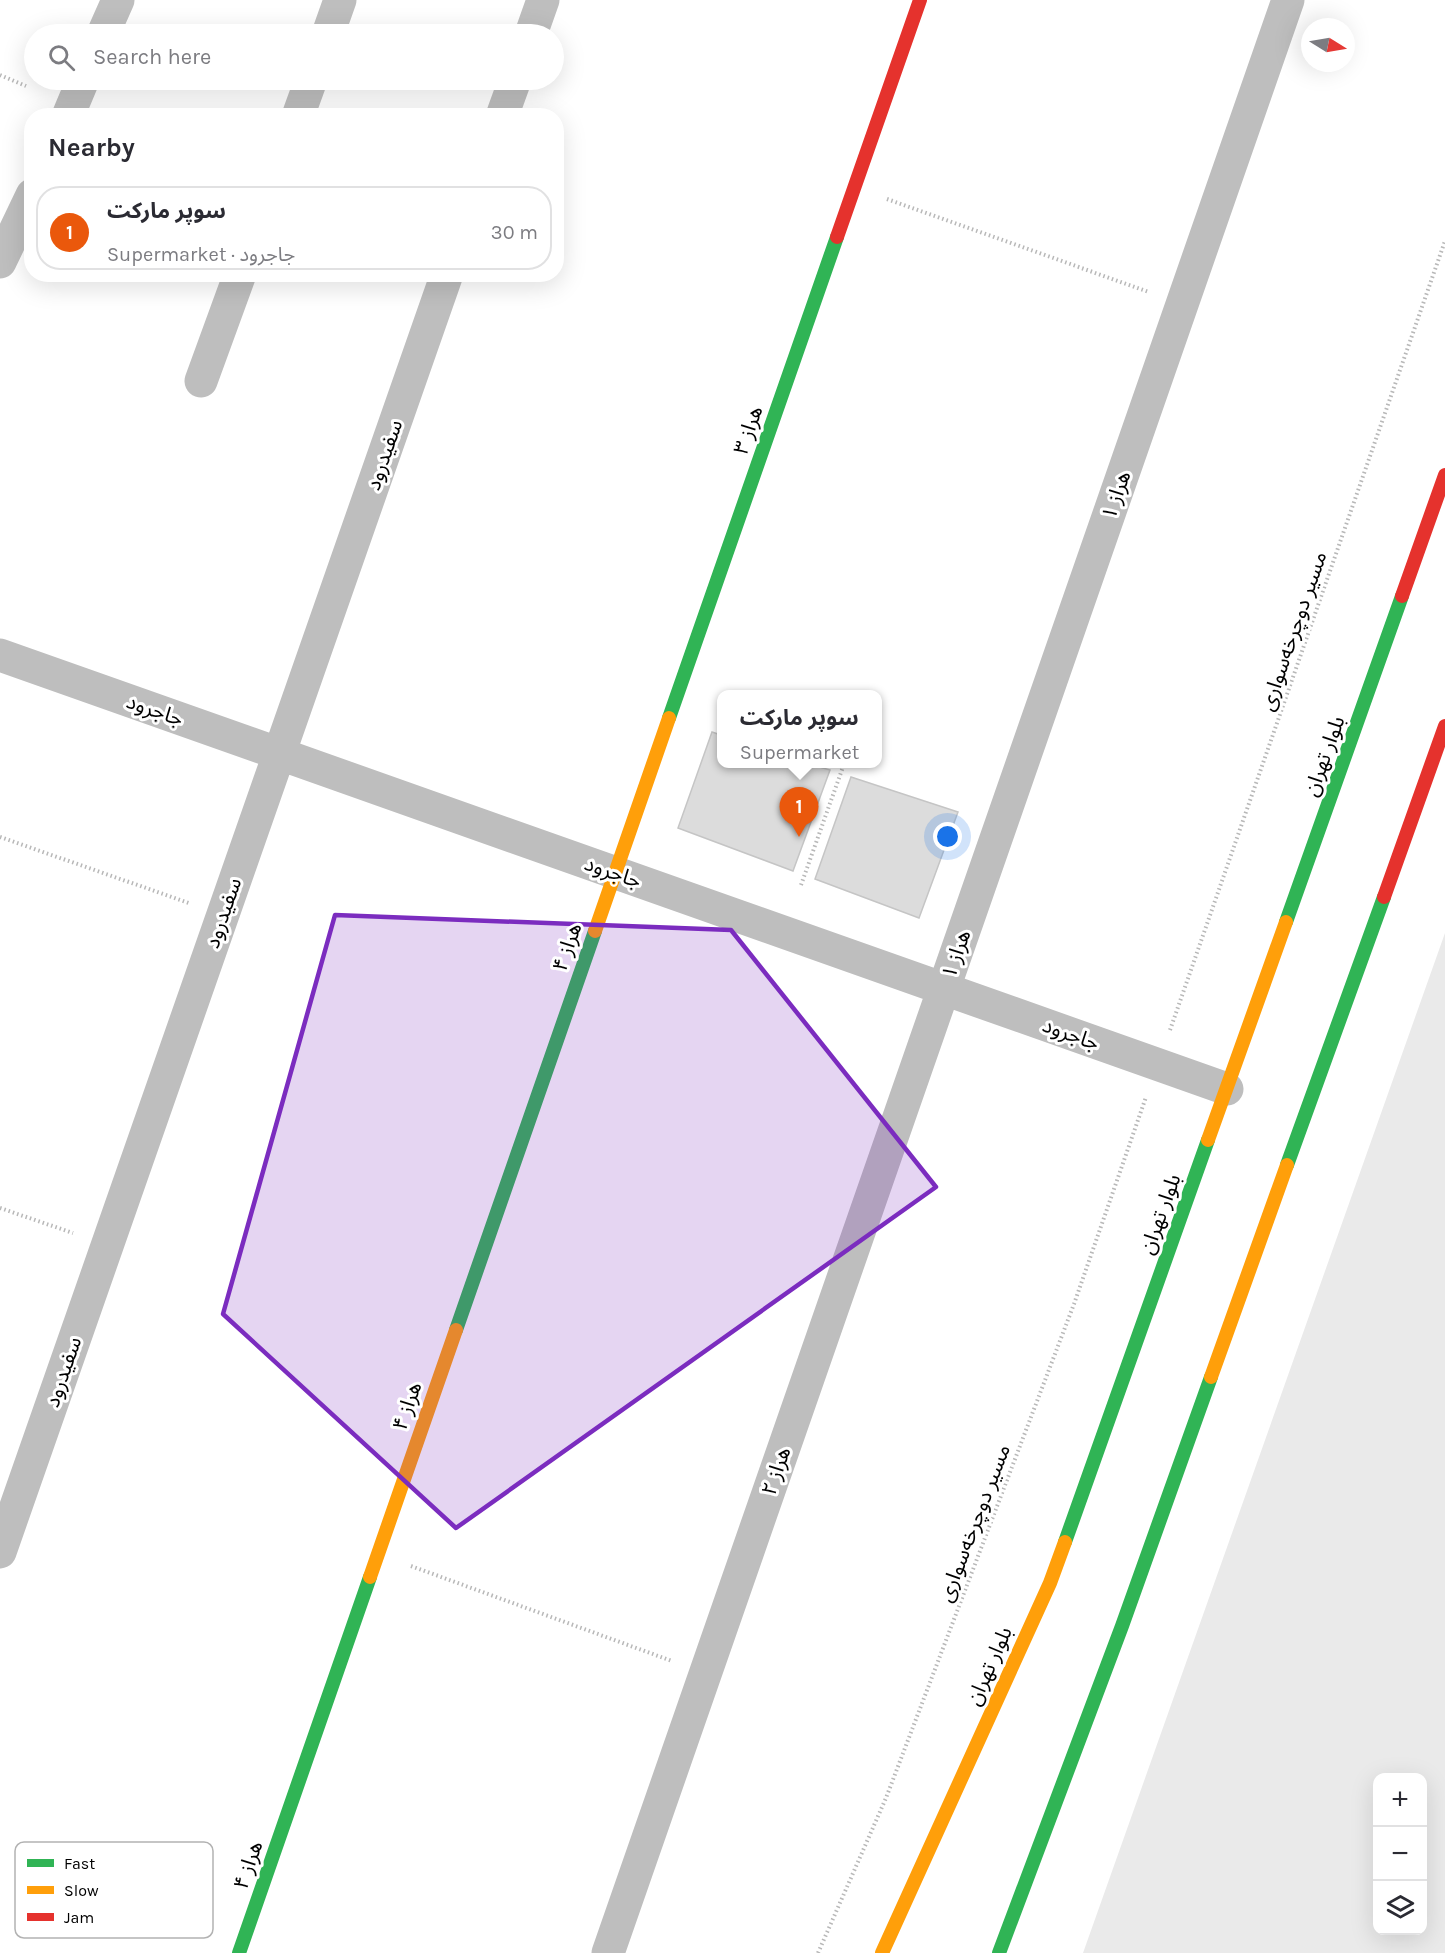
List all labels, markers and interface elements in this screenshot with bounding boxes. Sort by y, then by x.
north arrow [1301,18,1355,72]
search box [24,24,564,90]
icon: search [45,41,78,74]
text: Search here [93,44,211,70]
text: Nearby [48,132,135,163]
text: سوپر مارکت [107,198,226,224]
text: 1 [66,221,73,244]
text: 30 m [491,221,538,244]
text: Supermarket · جاجرود [107,243,295,266]
street label: هراز ۳ [729,403,767,457]
street label: سفیدرود [361,417,407,493]
street label: هراز ۱ [1097,468,1135,522]
street label: مسیر دوچرخه‌سواری [1254,548,1333,714]
street label: جاجرود [123,689,187,731]
popup [717,690,882,768]
text: سوپر مارکت [740,705,859,731]
street label: بلوار تهران [1298,713,1350,799]
text: Supermarket [740,741,859,764]
pin: 1 [780,788,818,837]
your location [933,822,962,851]
street label: جاجرود [581,851,645,893]
street label: سفیدرود [200,875,246,951]
street label: هراز ۴ [548,920,586,974]
street label: هراز ۱ [937,927,975,981]
street label: جاجرود [1039,1013,1103,1055]
street label: بلوار تهران [1134,1171,1186,1257]
street label: سفیدرود [40,1334,86,1410]
street label: هراز ۴ [388,1379,426,1433]
street label: مسیر دوچرخه‌سواری [933,1441,1016,1606]
street label: هراز ۲ [757,1444,795,1498]
street label: بلوار تهران [961,1623,1017,1709]
map controls [1373,1773,1427,1935]
button: + [1373,1773,1427,1827]
button: − [1373,1827,1427,1881]
street label: هراز ۴ [229,1838,267,1892]
legend [15,1842,213,1938]
text: Fast [64,1854,95,1873]
text: Slow [64,1881,99,1900]
button: layers [1373,1881,1427,1935]
text: Jam [64,1908,94,1927]

